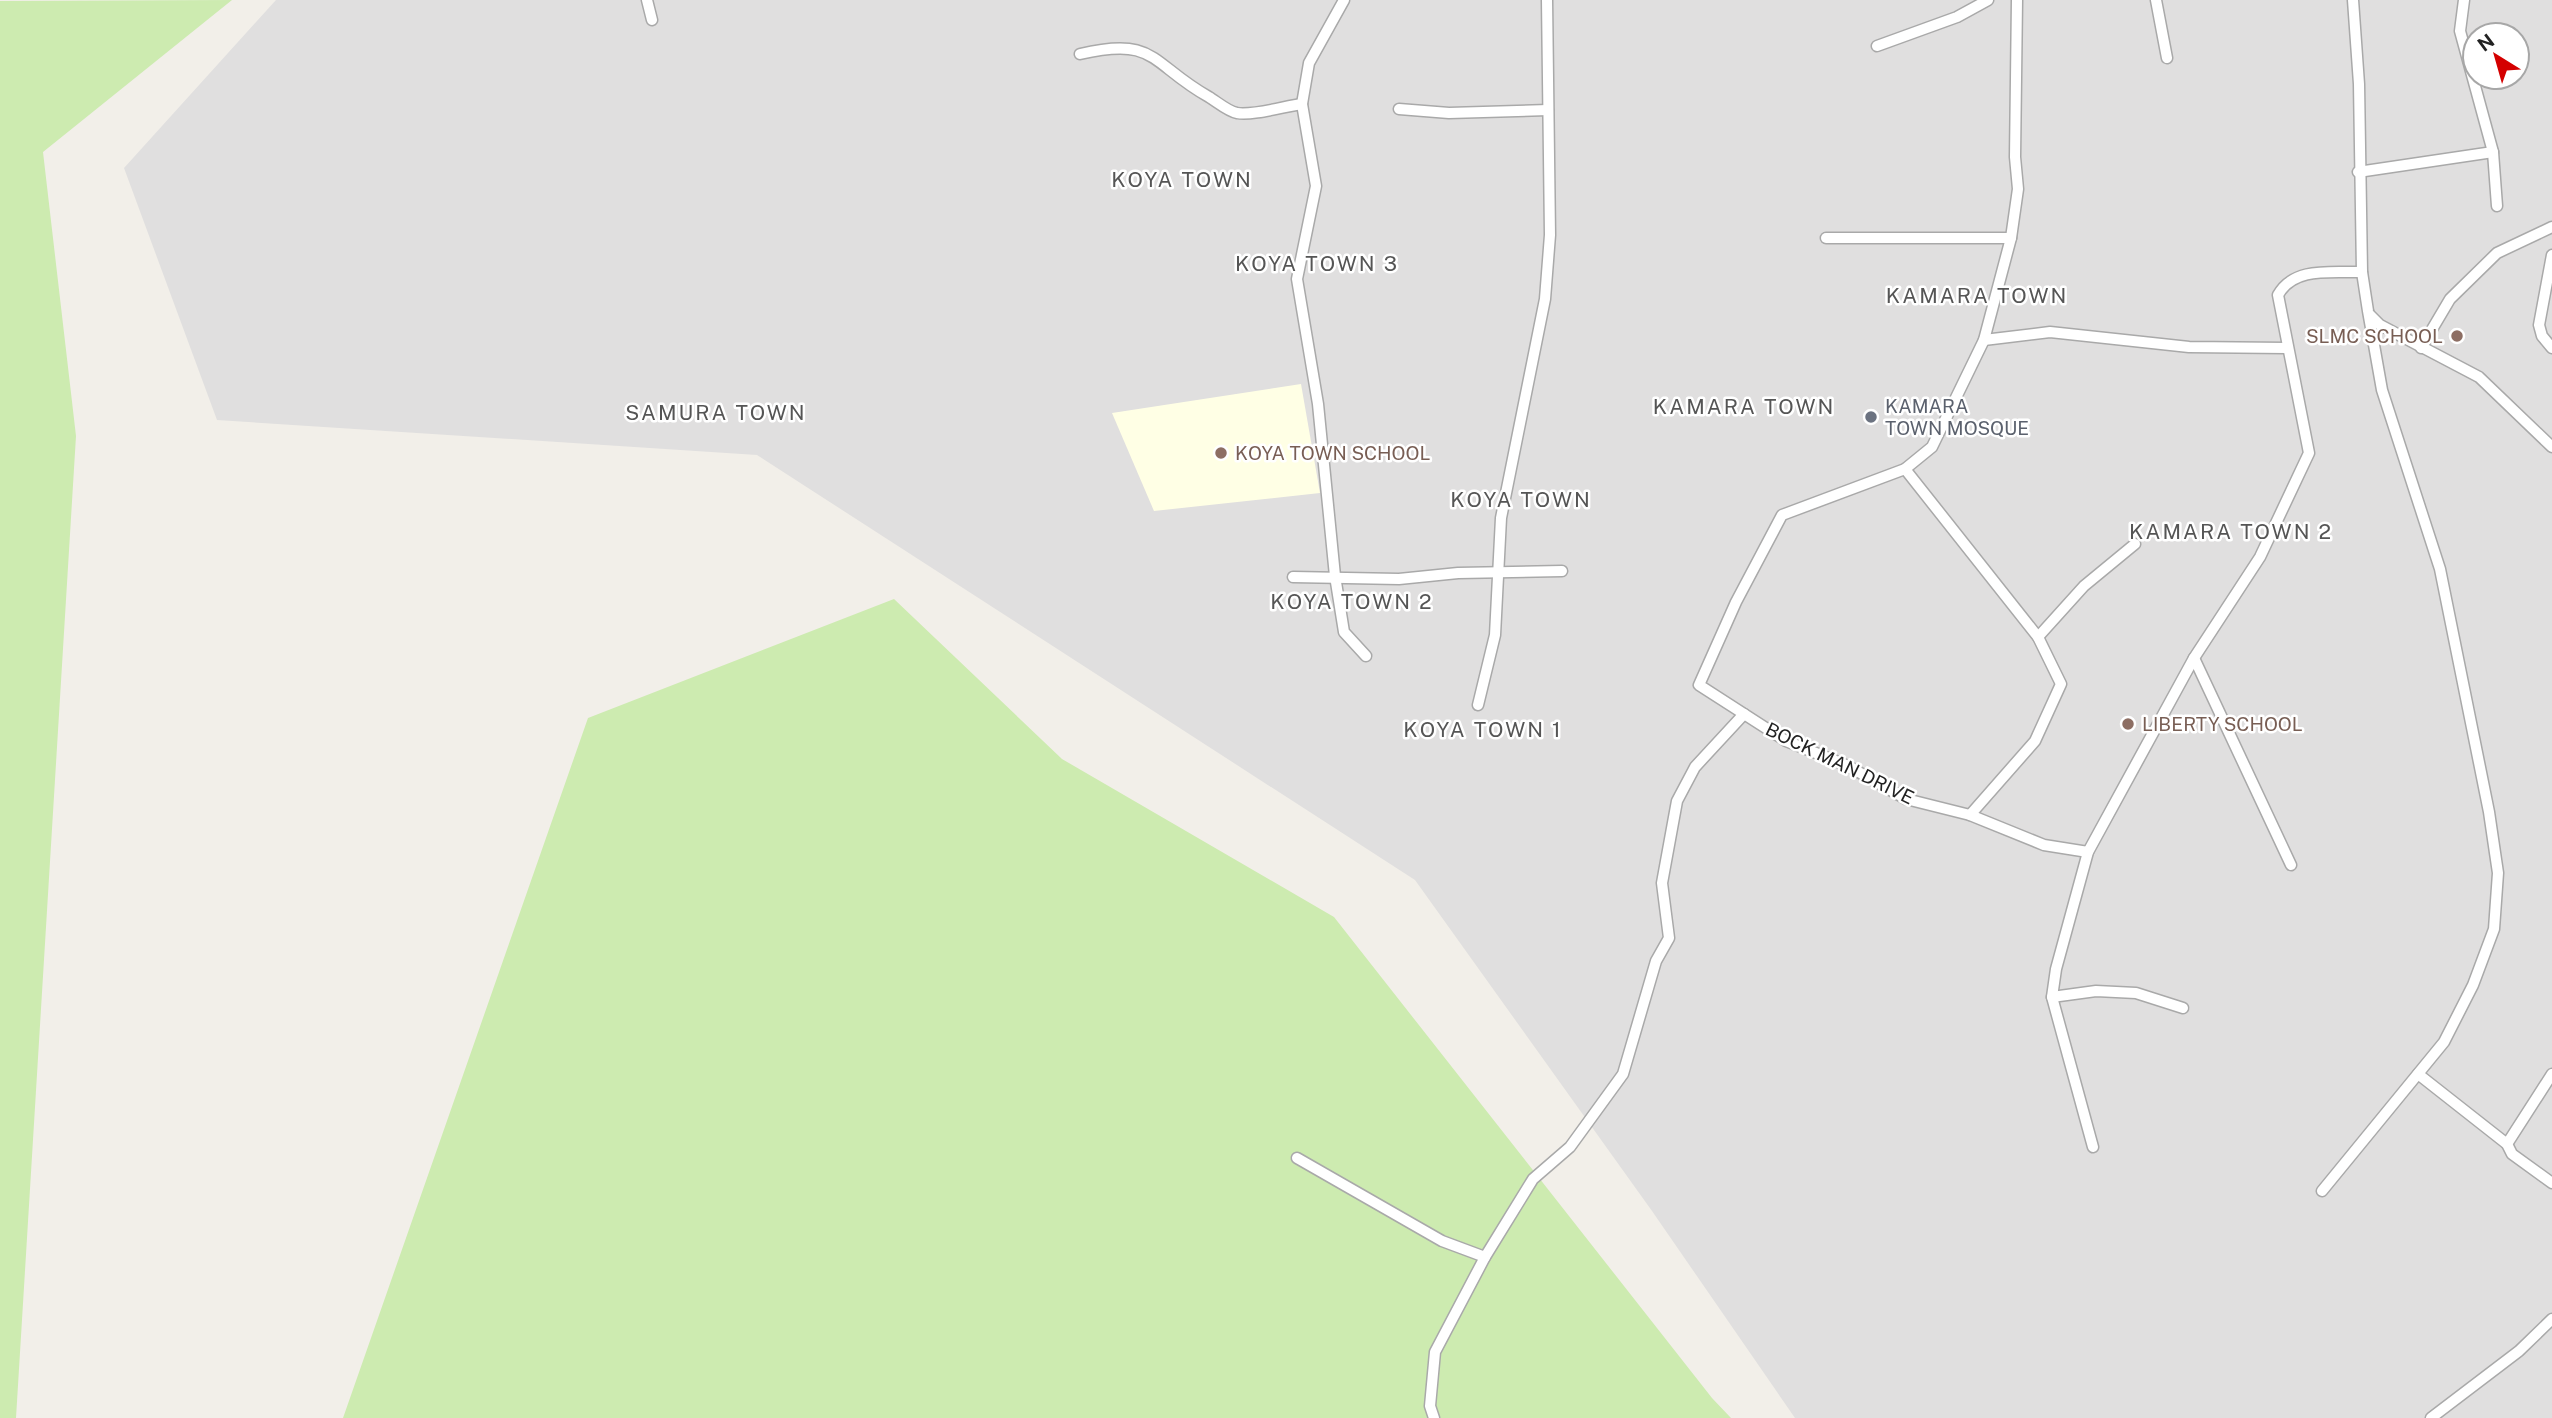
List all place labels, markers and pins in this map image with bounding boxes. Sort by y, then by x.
place label: SLMC SCHOOL [2306,325,2443,347]
marker: SLMC SCHOOL [2449,328,2465,344]
place label: KAMARA TOWN MOSQUE [1885,395,2029,439]
marker: KAMARA TOWN MOSQUE [1863,409,1879,425]
place label: KOYA TOWN SCHOOL [1235,442,1430,464]
marker: KOYA TOWN SCHOOL [1213,445,1229,461]
place label: LIBERTY SCHOOL [2142,713,2303,735]
marker: LIBERTY SCHOOL [2120,716,2136,732]

